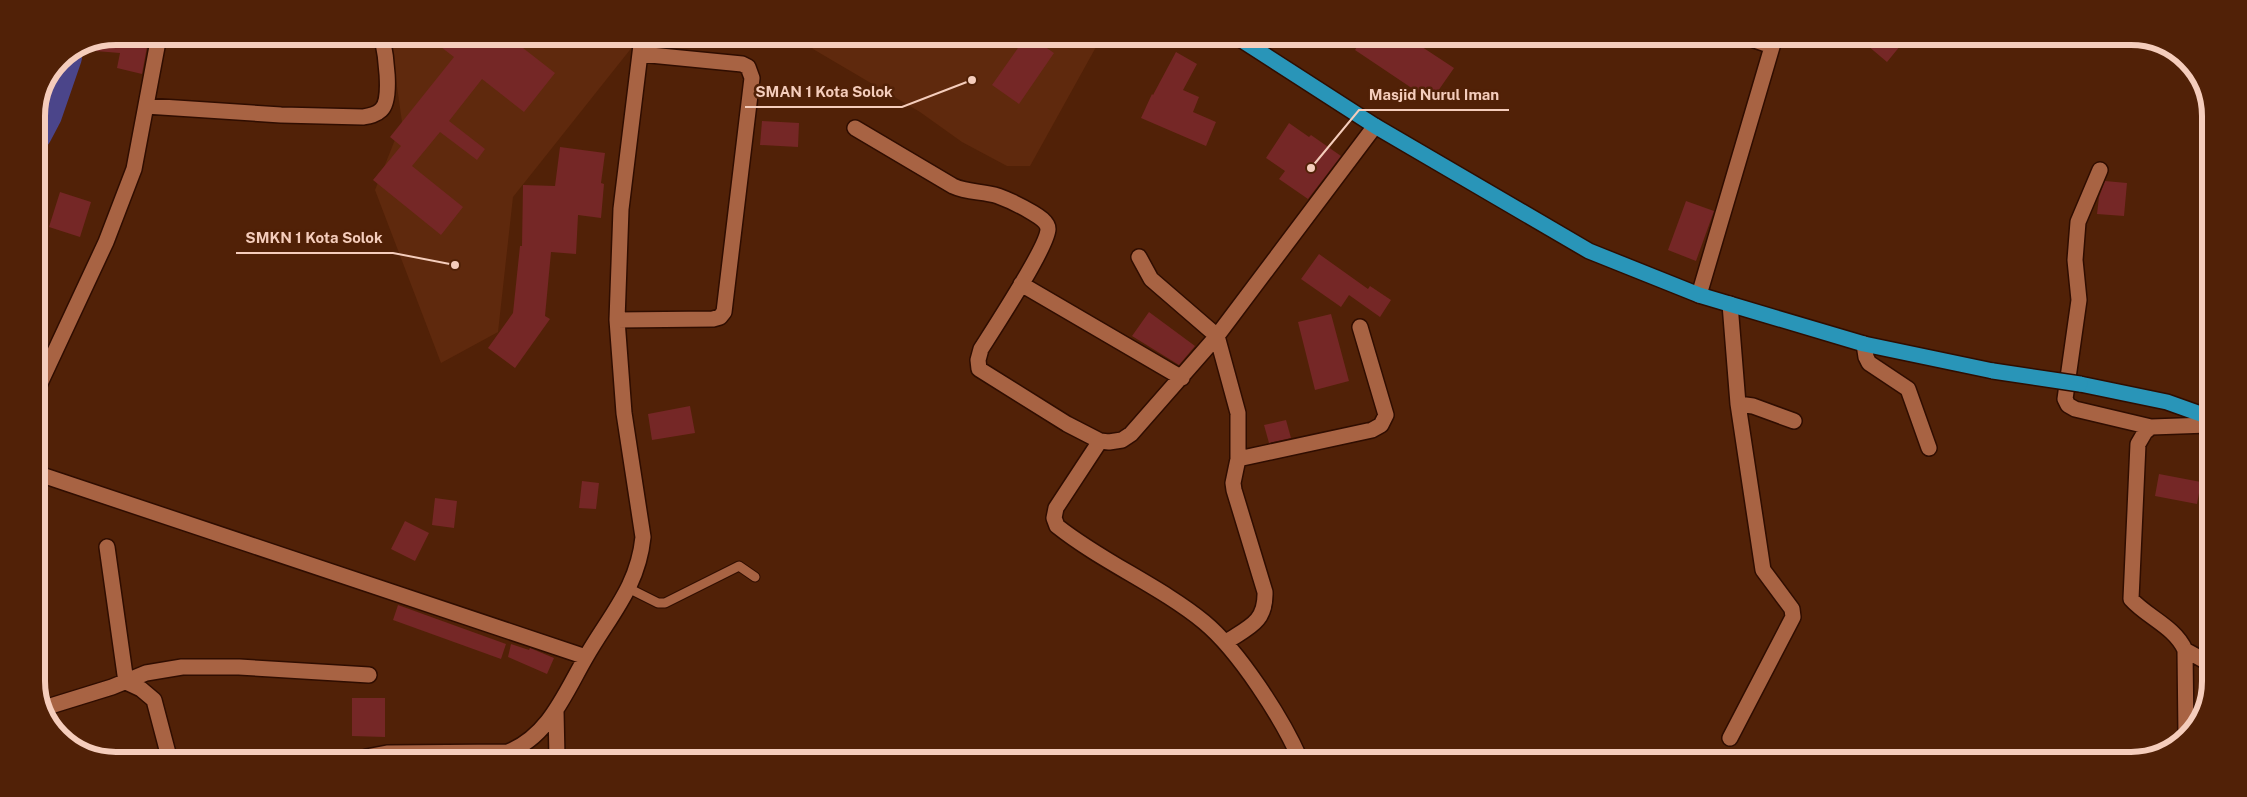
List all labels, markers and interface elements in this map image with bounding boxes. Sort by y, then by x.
callout: SMAN 1 Kota Solok [745,77,902,107]
callout: Masjid Nurul Iman [1359,80,1509,110]
text: SMAN 1 Kota Solok [755,83,893,100]
text: Masjid Nurul Iman [1369,86,1499,103]
callout: SMKN 1 Kota Solok [236,223,393,253]
text: SMKN 1 Kota Solok [245,229,383,246]

